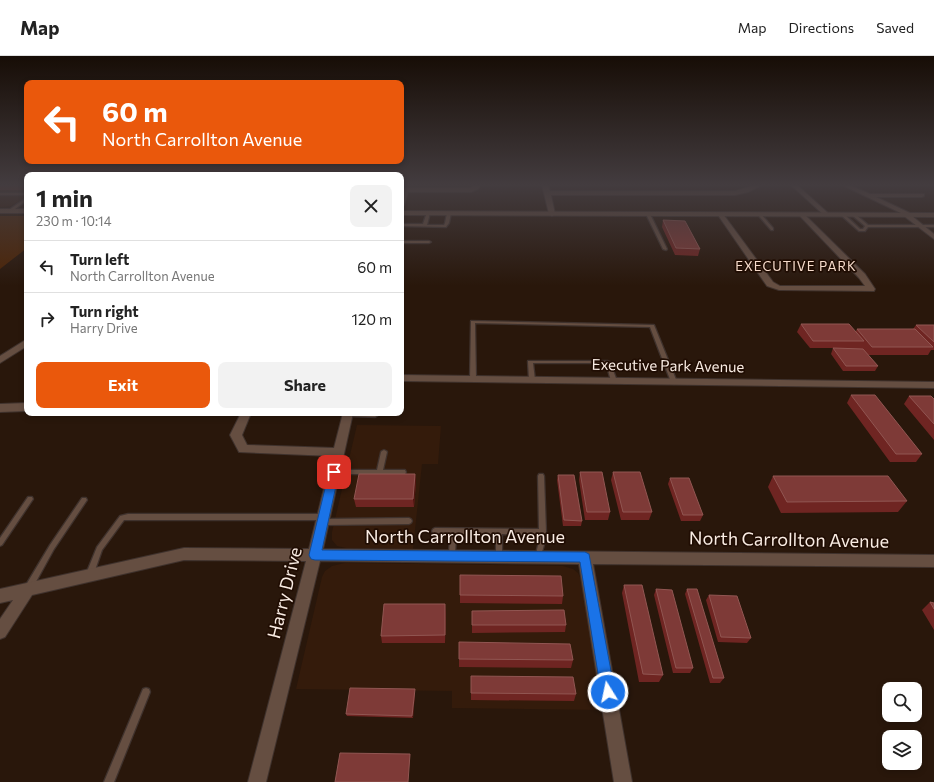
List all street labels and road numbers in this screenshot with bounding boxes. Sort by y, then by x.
street label: Executive Park Avenue [592,355,745,375]
street label: North Carrollton Avenue [365,525,565,547]
street label: North Carrollton Avenue [689,526,889,552]
street label: Harry Drive [262,545,306,641]

